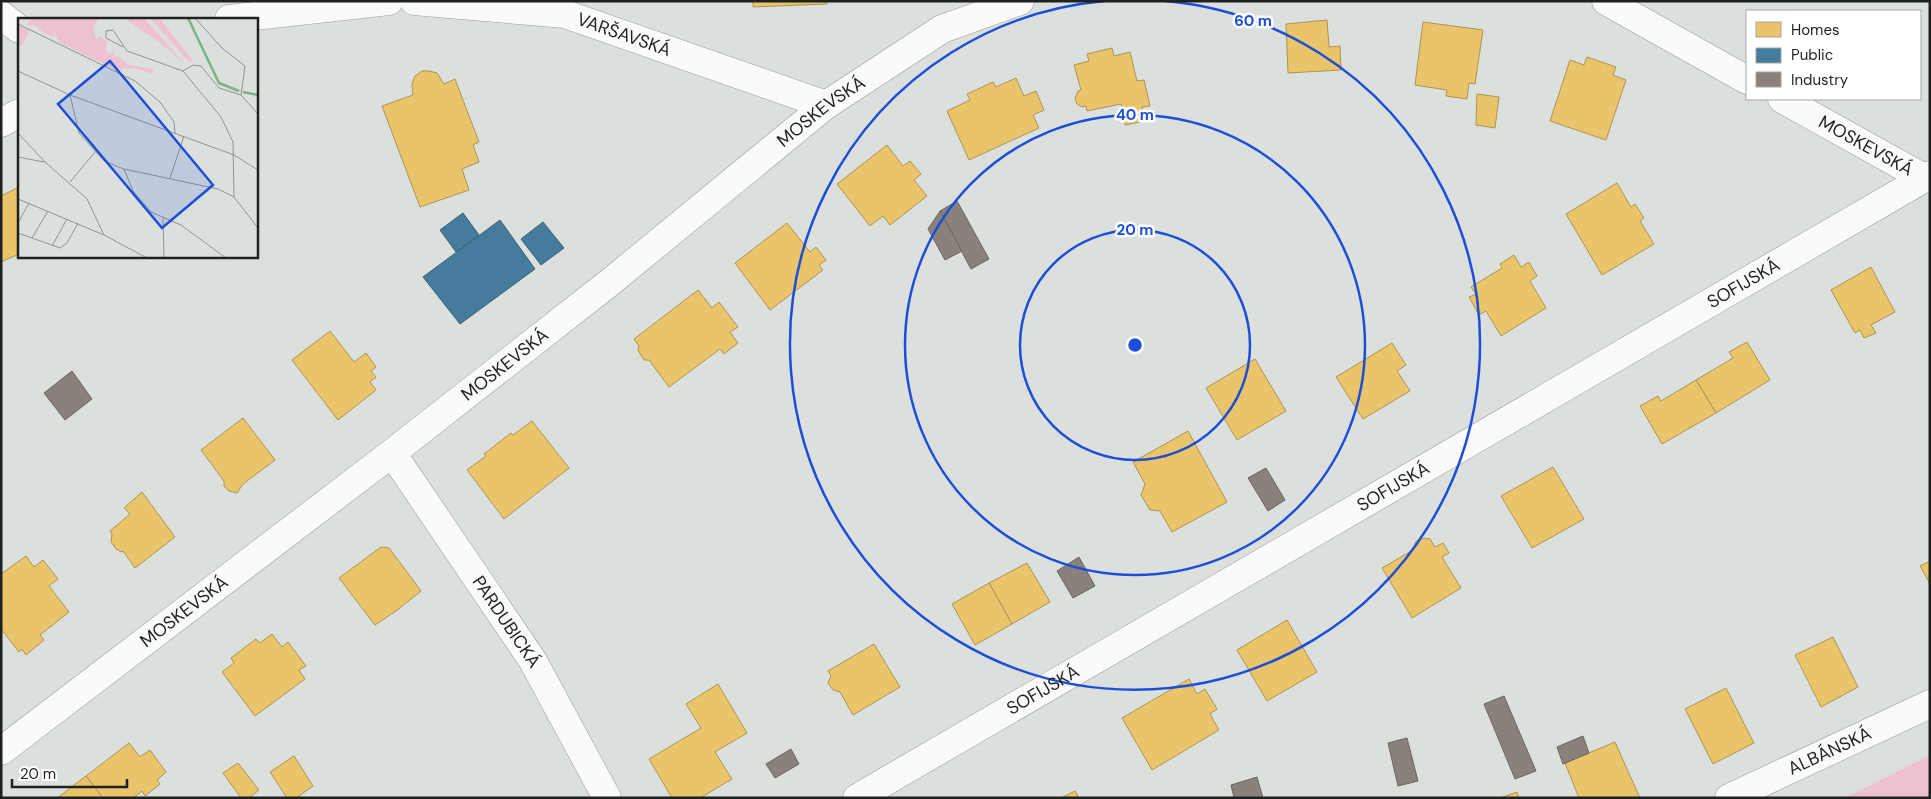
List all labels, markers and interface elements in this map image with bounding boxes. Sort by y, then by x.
street label: VARŠAVSKÁ [574,7,674,62]
legend [1746,10,1921,100]
text: 60 m [1234,11,1272,31]
inset map [18,18,258,258]
text: Homes [1791,20,1840,40]
text: Public [1791,45,1833,65]
text: Industry [1791,70,1849,90]
street label: MOSKEVSKÁ [772,71,870,153]
text: 40 m [1116,105,1154,125]
street label: MOSKEVSKÁ [1814,110,1917,182]
text: 20 m [1117,220,1153,240]
street label: SOFIJSKÁ [1703,253,1784,314]
street label: MOSKEVSKÁ [456,323,554,406]
centre of rings [1126,336,1144,354]
street label: SOFIJSKÁ [1352,456,1434,517]
street label: MOSKEVSKÁ [135,570,233,653]
street label: PARDUBICKÁ [467,571,546,673]
street label: SOFIJSKÁ [1002,660,1084,721]
street label: ALBÁNSKÁ [1784,721,1875,781]
scale bar [12,756,128,788]
text: 20 m [20,764,56,784]

